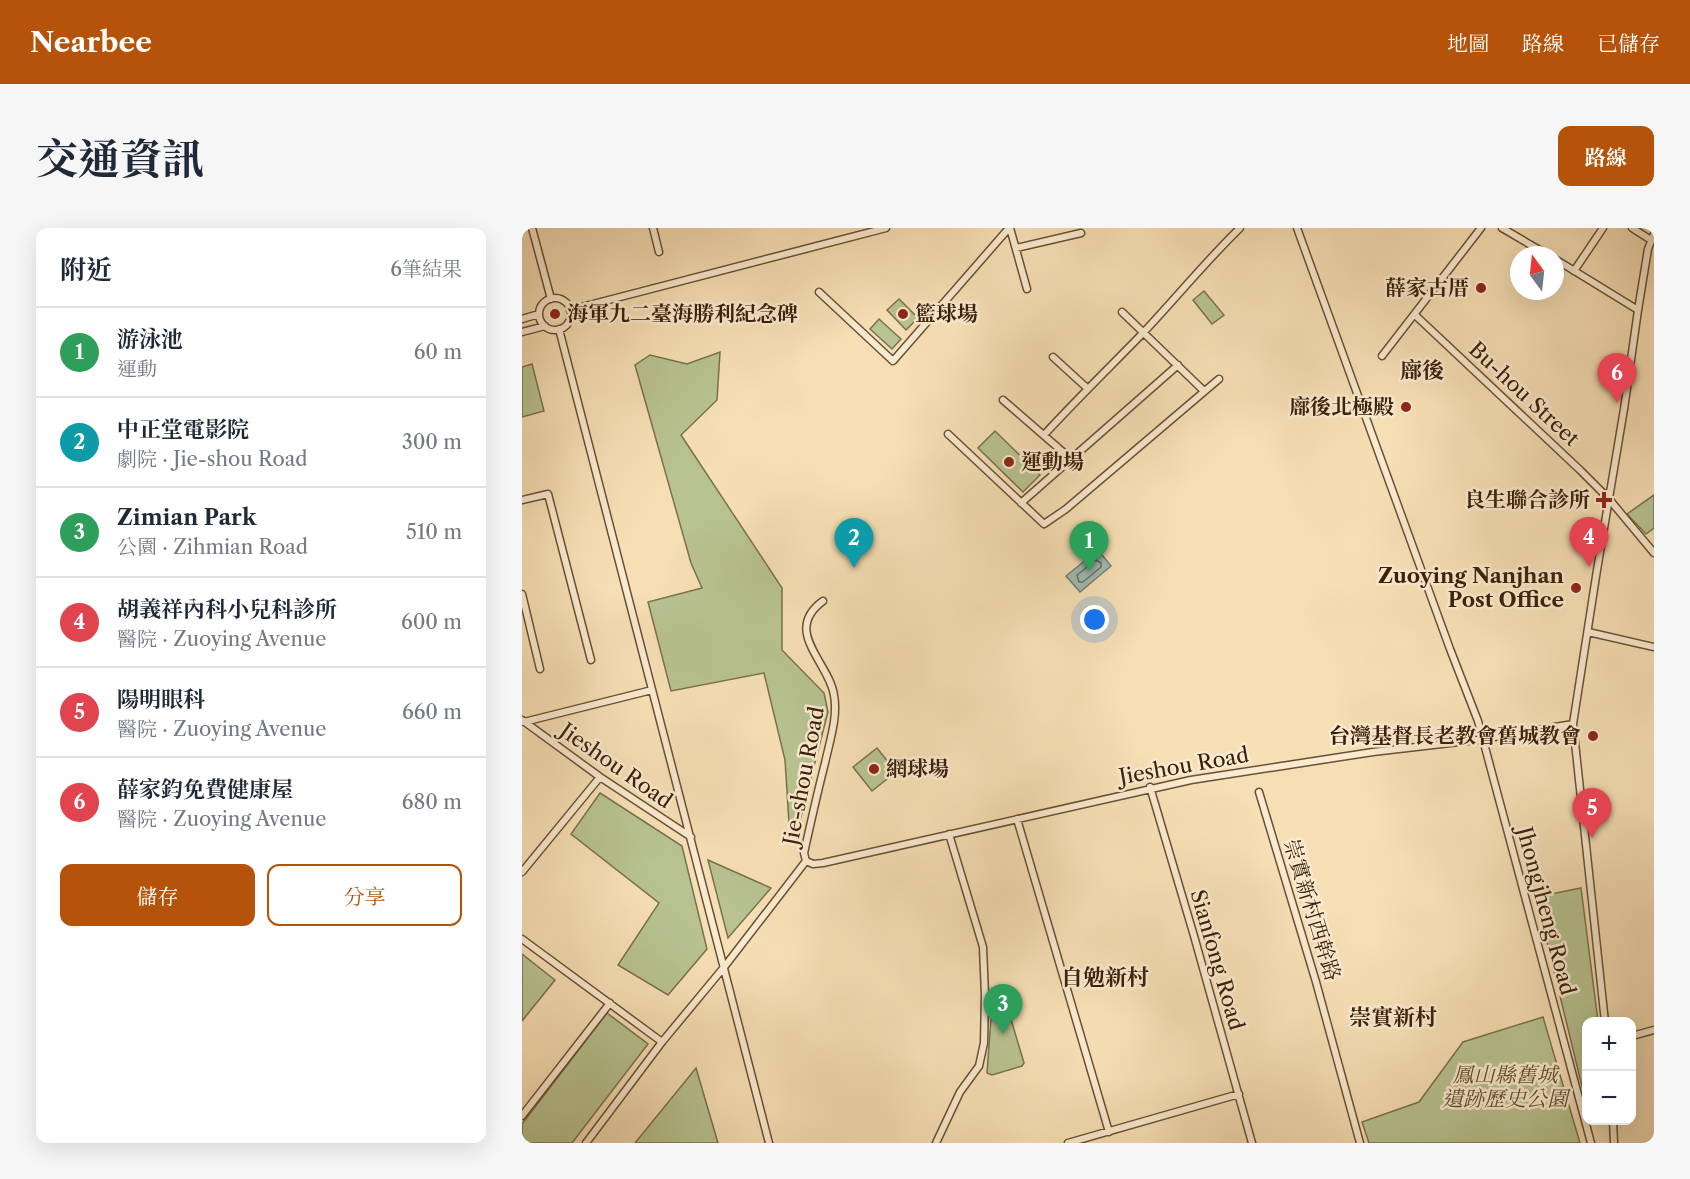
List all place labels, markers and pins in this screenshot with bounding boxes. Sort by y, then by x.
place label: 薛家古厝 [1385,275,1469,300]
marker: 薛家古厝 [1474,281,1488,295]
place label: 海軍九二臺海勝利紀念碑 [567,301,798,326]
place label: 籃球場 [915,301,978,326]
marker: 海軍九二臺海勝利紀念碑 [548,307,562,321]
marker: 籃球場 [896,307,910,321]
pin: 6 [1598,354,1636,403]
place label: 廍後北極殿 [1289,394,1394,419]
marker: 廍後北極殿 [1399,400,1413,414]
place label: 運動場 [1021,449,1084,474]
marker: 運動場 [1002,455,1016,469]
place label: 良生聯合診所 [1464,487,1590,512]
marker: 良生聯合診所 [1595,491,1613,509]
pin: 2 [834,518,874,568]
pin: 4 [1570,518,1608,567]
pin: 1 [1070,522,1108,571]
place label: Zuoying Nanjhan Post Office [1378,563,1565,612]
marker: Zuoying Nanjhan Post Office [1569,581,1583,595]
place label: 台灣基督長老教會舊城教會 [1329,723,1581,748]
marker: 台灣基督長老教會舊城教會 [1586,729,1600,743]
place label: 網球場 [886,756,949,781]
marker: 網球場 [867,762,881,776]
pin: 5 [1572,788,1612,838]
pin: 3 [984,984,1022,1034]

